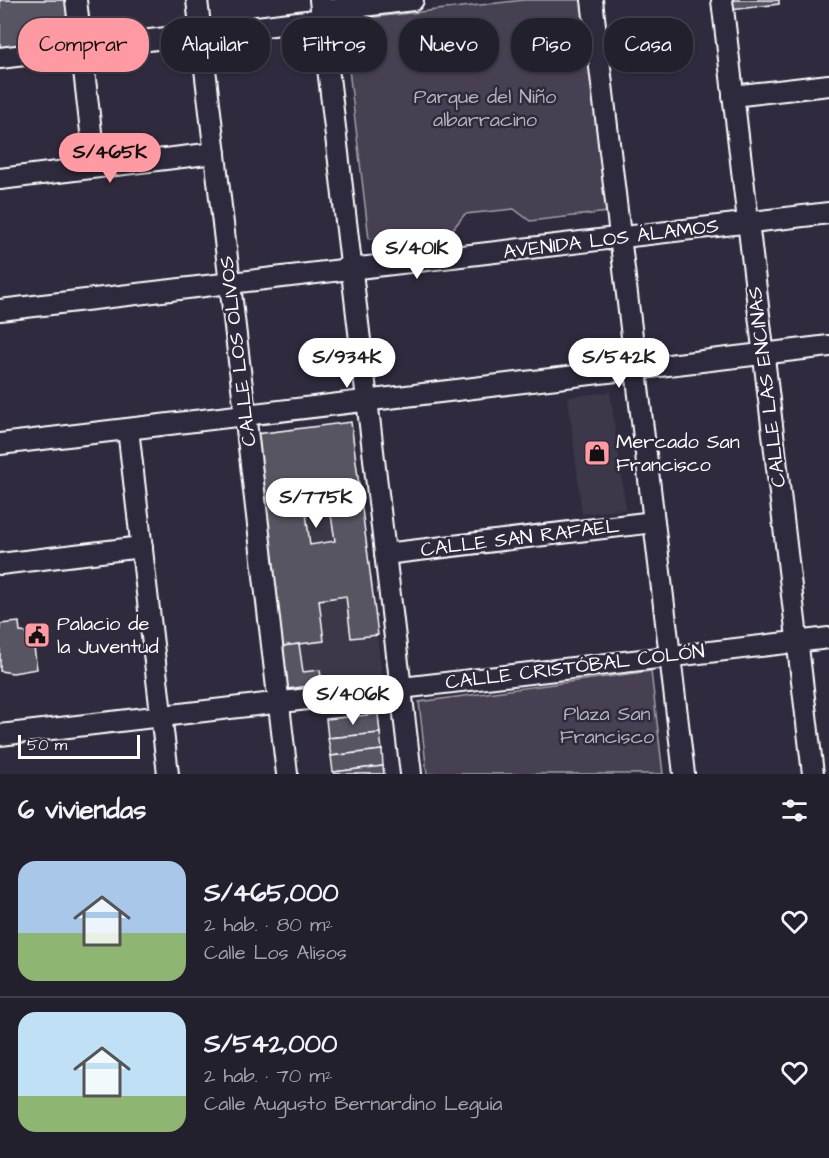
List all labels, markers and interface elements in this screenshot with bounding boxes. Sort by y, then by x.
chip: Comprar [18,18,149,72]
chip: Alquilar [161,18,270,72]
chip: Filtros [282,18,387,72]
chip: Nuevo [399,18,499,72]
chip: Piso [511,18,592,72]
chip: Casa [604,18,693,72]
park label: Parque del Niño albarracino [414,83,556,134]
pin: S/465K [61,133,159,184]
text: S/465K [73,138,147,166]
street label: AVENIDA LOS ÁLAMOS [502,212,720,266]
pin: S/401K [368,229,466,280]
text: S/401K [386,234,448,262]
street label: CALLE LOS OLIVOS [212,254,264,448]
street label: CALLE LAS ENCINAS [741,285,793,489]
pin: S/934K [298,338,396,389]
pin: S/542K [570,338,668,389]
text: S/934K [312,343,382,371]
text: S/542K [582,343,656,371]
place label: Mercado San Francisco [616,428,740,479]
shop icon: Mercado San Francisco [582,438,612,468]
pin: S/775K [267,478,365,529]
text: S/775K [280,483,352,511]
street label: CALLE SAN RAFAEL [419,512,621,564]
place label: Palacio de la Juventud [57,610,159,661]
public building icon: Palacio de la Juventud [22,620,52,650]
street label: CALLE CRISTÓBAL COLÓN [444,637,706,697]
pin: S/406K [304,675,402,726]
text: S/406K [317,680,389,708]
park label: Plaza San Francisco [560,700,654,751]
scale bar [18,732,140,760]
text: 50 m [27,734,67,756]
text: 6 viviendas [18,792,146,828]
icon: filters [778,794,811,827]
text: S/465,000 [204,875,339,911]
icon: home [66,885,138,957]
icon: heart [778,905,811,938]
text: 2 hab. · 80 m² [204,911,333,939]
text: Calle Los Alisos [204,939,347,967]
text: S/542,000 [204,1026,337,1062]
icon: home [66,1036,138,1108]
icon: heart [778,1056,811,1089]
text: 2 hab. · 70 m² [204,1062,332,1090]
text: Calle Augusto Bernardino Leguía [204,1090,502,1118]

